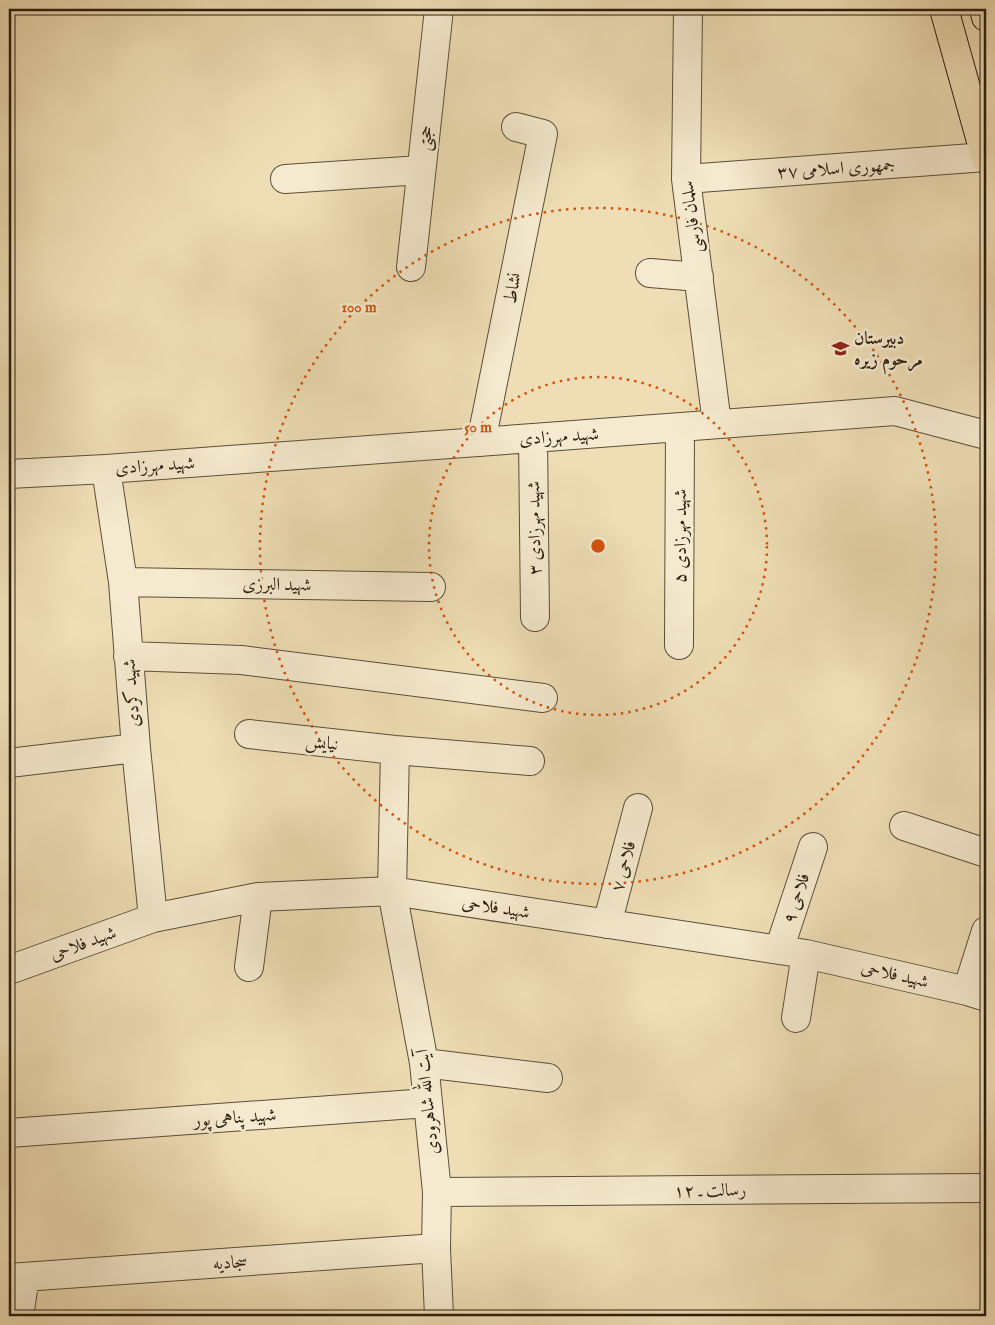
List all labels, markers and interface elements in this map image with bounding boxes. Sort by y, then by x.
street label: حجتی [414,124,439,152]
street label: جمهوری اسلامی ۳۷ [776,154,896,185]
street label: سلمان فارسی [677,179,708,254]
street label: نشاط [499,271,528,306]
text: 100 m [341,298,377,317]
place label: دبیرستان مرحوم زیره [854,328,923,375]
school or university icon: دبیرستان مرحوم زیره [830,338,850,358]
text: 50 m [464,418,492,437]
street label: شهید مهرزادی [518,423,600,452]
street label: شهید مهرزادی [114,452,196,481]
street label: شهید مهرزادی ۳ [523,481,548,575]
street label: شهید مهرزادی ۵ [670,489,693,583]
centre of rings [589,537,607,555]
street label: شهید البرزی [242,573,312,598]
street label: شهید کردی [119,658,146,728]
street label: نیایش [304,730,340,757]
street label: فلاحی ۷ [607,838,642,894]
street label: فلاحی ۹ [778,870,816,927]
street label: شهید فلاحی [460,892,531,925]
street label: شهید فلاحی [47,922,120,967]
street label: شهید فلاحی [859,957,931,994]
street label: آیت الله شاهرودی [407,1046,445,1156]
street label: شهید پناهی پور [191,1104,277,1134]
street label: رسالت ـ ۱۲ [673,1179,747,1204]
street label: سجادیه [212,1251,248,1276]

